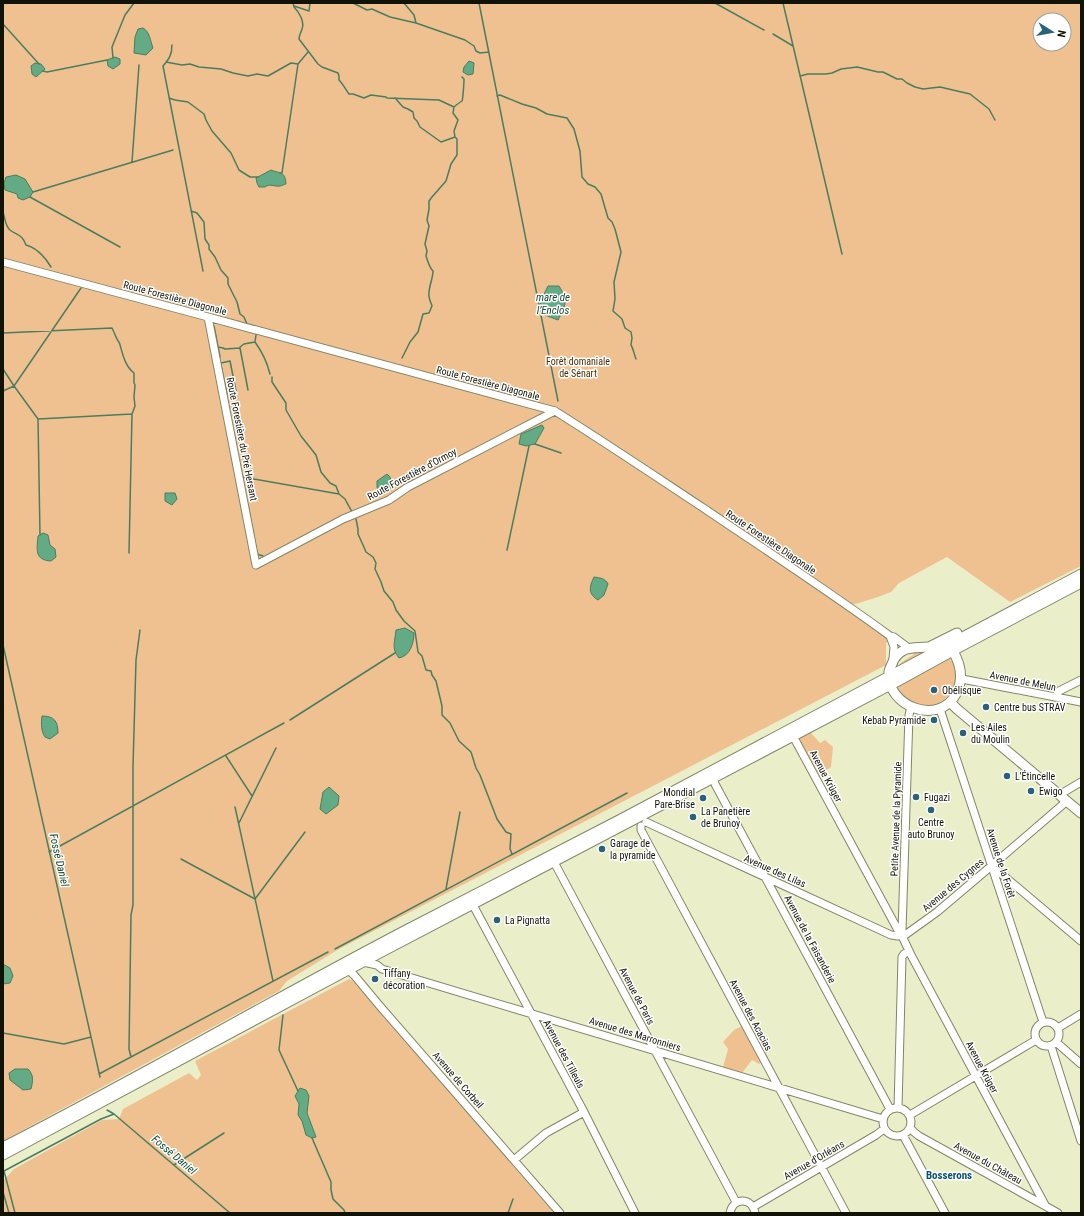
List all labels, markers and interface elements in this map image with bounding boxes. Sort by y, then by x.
north arrow [1032,12,1072,52]
text: N [1054,29,1068,39]
street label: Route Forestière Diagonale [122,279,228,317]
water label: mare de l’Enclos [536,291,570,317]
park label: Forêt domaniale de Sénart [546,356,610,379]
street label: Route Forestière Diagonale [435,364,541,402]
street label: Route Forestière du Pré Hersant [225,376,259,502]
street label: Route Forestière d'Ormoy [366,446,458,502]
street label: Route Forestière Diagonale [724,508,818,576]
street label: Avenue de Melun [989,669,1057,693]
marker: Obélisque [929,685,939,695]
place label: Obélisque [942,685,982,696]
marker: Centre bus STRAV [981,702,991,712]
place label: Centre bus STRAV [994,702,1066,713]
place label: Kebab Pyramide [862,715,926,726]
marker: Kebab Pyramide [929,715,939,725]
place label: Les Ailes du Moulin [971,722,1010,745]
marker: Les Ailes du Moulin [958,728,968,738]
street label: Avenue Krüger [808,748,844,804]
street label: Petite Avenue de la Pyramide [889,761,904,876]
place label: L'Étincelle [1015,770,1055,782]
marker: L'Étincelle [1002,771,1012,781]
marker: Ewigo [1026,786,1036,796]
place label: Ewigo [1039,786,1063,797]
place label: Mondial Pare-Brise [655,787,695,810]
marker: Fugazi [911,792,921,802]
place label: Fugazi [924,792,950,803]
marker: Mondial Pare-Brise [698,793,708,803]
marker: Centre auto Brunoy [926,805,936,815]
place label: La Panetière de Brunoy [701,806,751,829]
marker: La Panetière de Brunoy [688,812,698,822]
place label: Centre auto Brunoy [907,817,955,840]
street label: Avenue de la Forêt [985,827,1017,899]
water label: Fossé Daniel [47,832,72,888]
place label: Garage de la pyramide [610,838,656,861]
marker: Garage de la pyramide [597,844,607,854]
street label: Avenue des Lilas [742,852,808,890]
street label: Avenue des Cygnes [920,856,986,914]
street label: Avenue de la Faisanderie [782,893,838,985]
marker: La Pignatta [492,915,502,925]
place label: La Pignatta [505,915,550,926]
street label: Avenue de Paris [617,966,657,1027]
place label: Tiffany décoration [383,968,425,991]
marker: Tiffany décoration [370,974,380,984]
street label: Avenue des Acacias [728,978,775,1053]
street label: Avenue des Marronniers [588,1015,683,1053]
street label: Avenue des Tilleuls [541,1018,587,1090]
street label: Avenue Krüger [964,1039,1000,1095]
street label: Avenue de Corbeil [431,1050,485,1110]
water label: Fossé Daniel [149,1133,199,1178]
street label: Avenue d'Orléans [782,1138,847,1182]
street label: Avenue du Château [952,1140,1024,1186]
district label: Bosserons [926,1169,972,1182]

